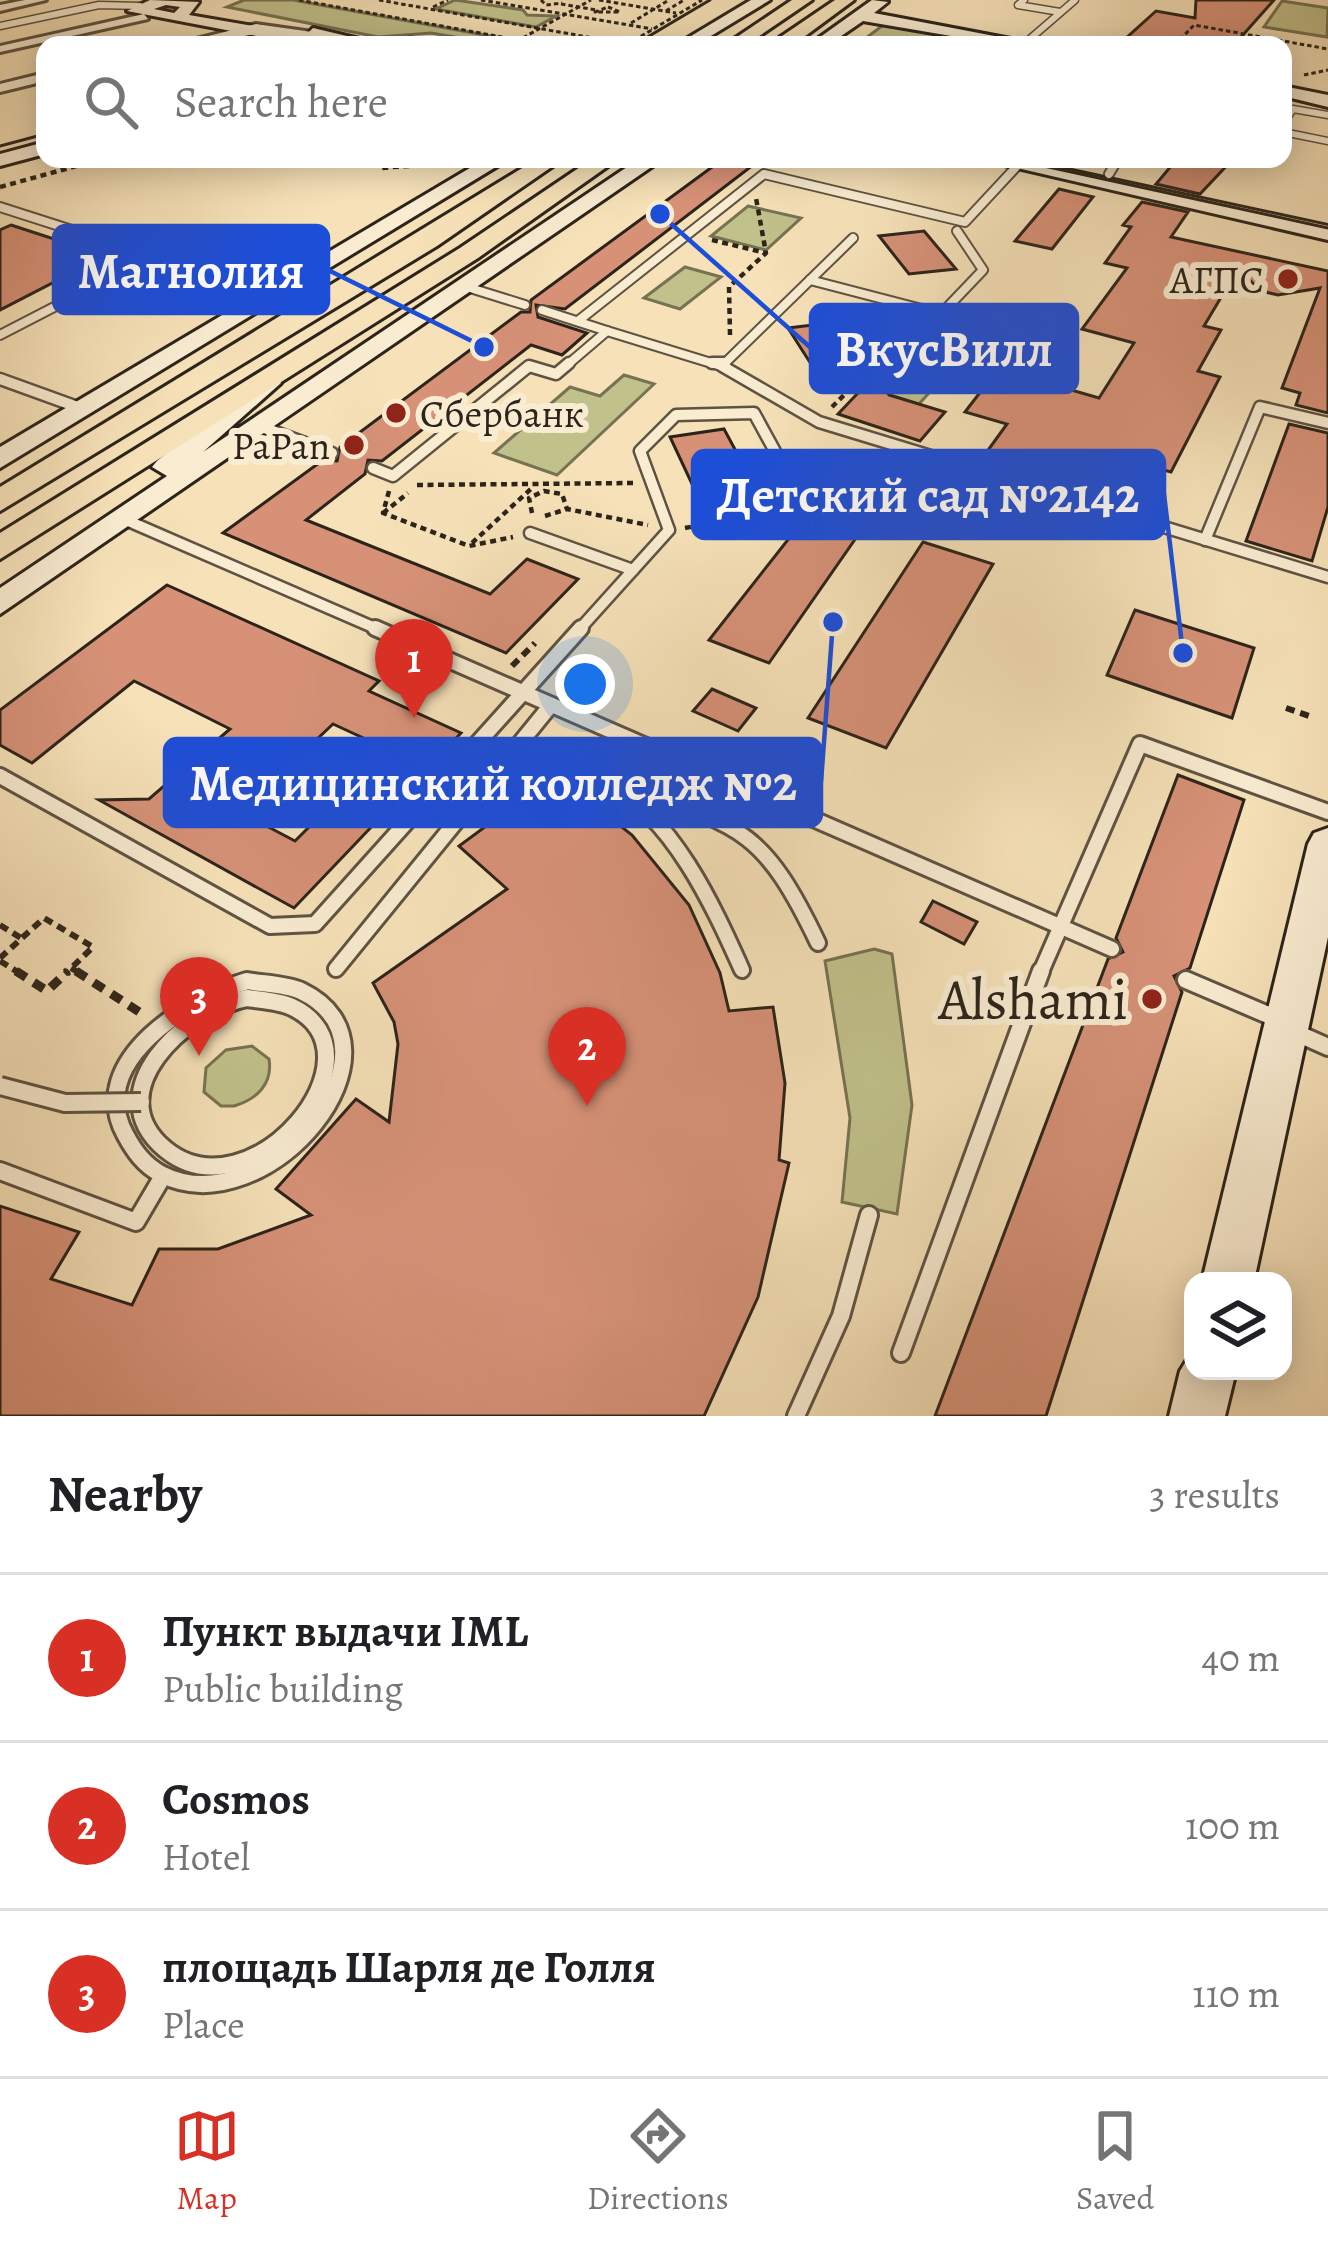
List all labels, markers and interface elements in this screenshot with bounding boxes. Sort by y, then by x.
search box [36,36,1292,168]
icon: search [78,69,144,135]
text: Search here [174,71,388,133]
callout: Магнолия [54,226,328,313]
text: Магнолия [78,236,304,306]
place label: АГПС [1169,253,1264,306]
marker: АГПС [1275,266,1301,292]
callout: ВкусВилл [811,305,1077,392]
text: ВкусВилл [835,314,1053,384]
place label: Сбербанк [420,387,584,440]
marker: Сбербанк [383,400,409,426]
place label: PaPan [232,419,330,472]
marker: PaPan [341,432,367,458]
callout: Детский сад №2142 [693,451,1164,538]
text: Детский сад №2142 [717,460,1139,530]
pin: 1 [375,619,453,718]
your location [555,654,615,714]
callout: Медицинский колледж №2 [165,739,821,826]
text: Медицинский колледж №2 [189,748,797,818]
pin: 3 [160,957,238,1056]
place label: Alshami [938,961,1128,1039]
marker: Alshami [1139,986,1165,1012]
pin: 2 [548,1007,626,1106]
map controls [1184,1272,1292,1380]
button: layers [1184,1272,1292,1380]
text: Nearby [48,1459,202,1529]
text: 3 results [1149,1468,1280,1521]
text: Пункт выдачи IML [162,1600,528,1662]
text: 1 [80,1631,94,1684]
text: 40 m [1201,1631,1280,1684]
text: Public building [162,1662,403,1715]
text: Cosmos [162,1768,310,1830]
text: 2 [78,1799,96,1852]
text: 100 m [1185,1799,1280,1852]
text: Hotel [162,1830,250,1883]
text: площадь Шарля де Голля [162,1936,656,1998]
text: 3 [79,1967,95,2020]
text: 110 m [1192,1967,1280,2020]
text: Place [162,1998,245,2051]
tab: Map [174,2103,240,2220]
tab: Directions [587,2103,729,2220]
tab: Saved [1076,2103,1154,2220]

